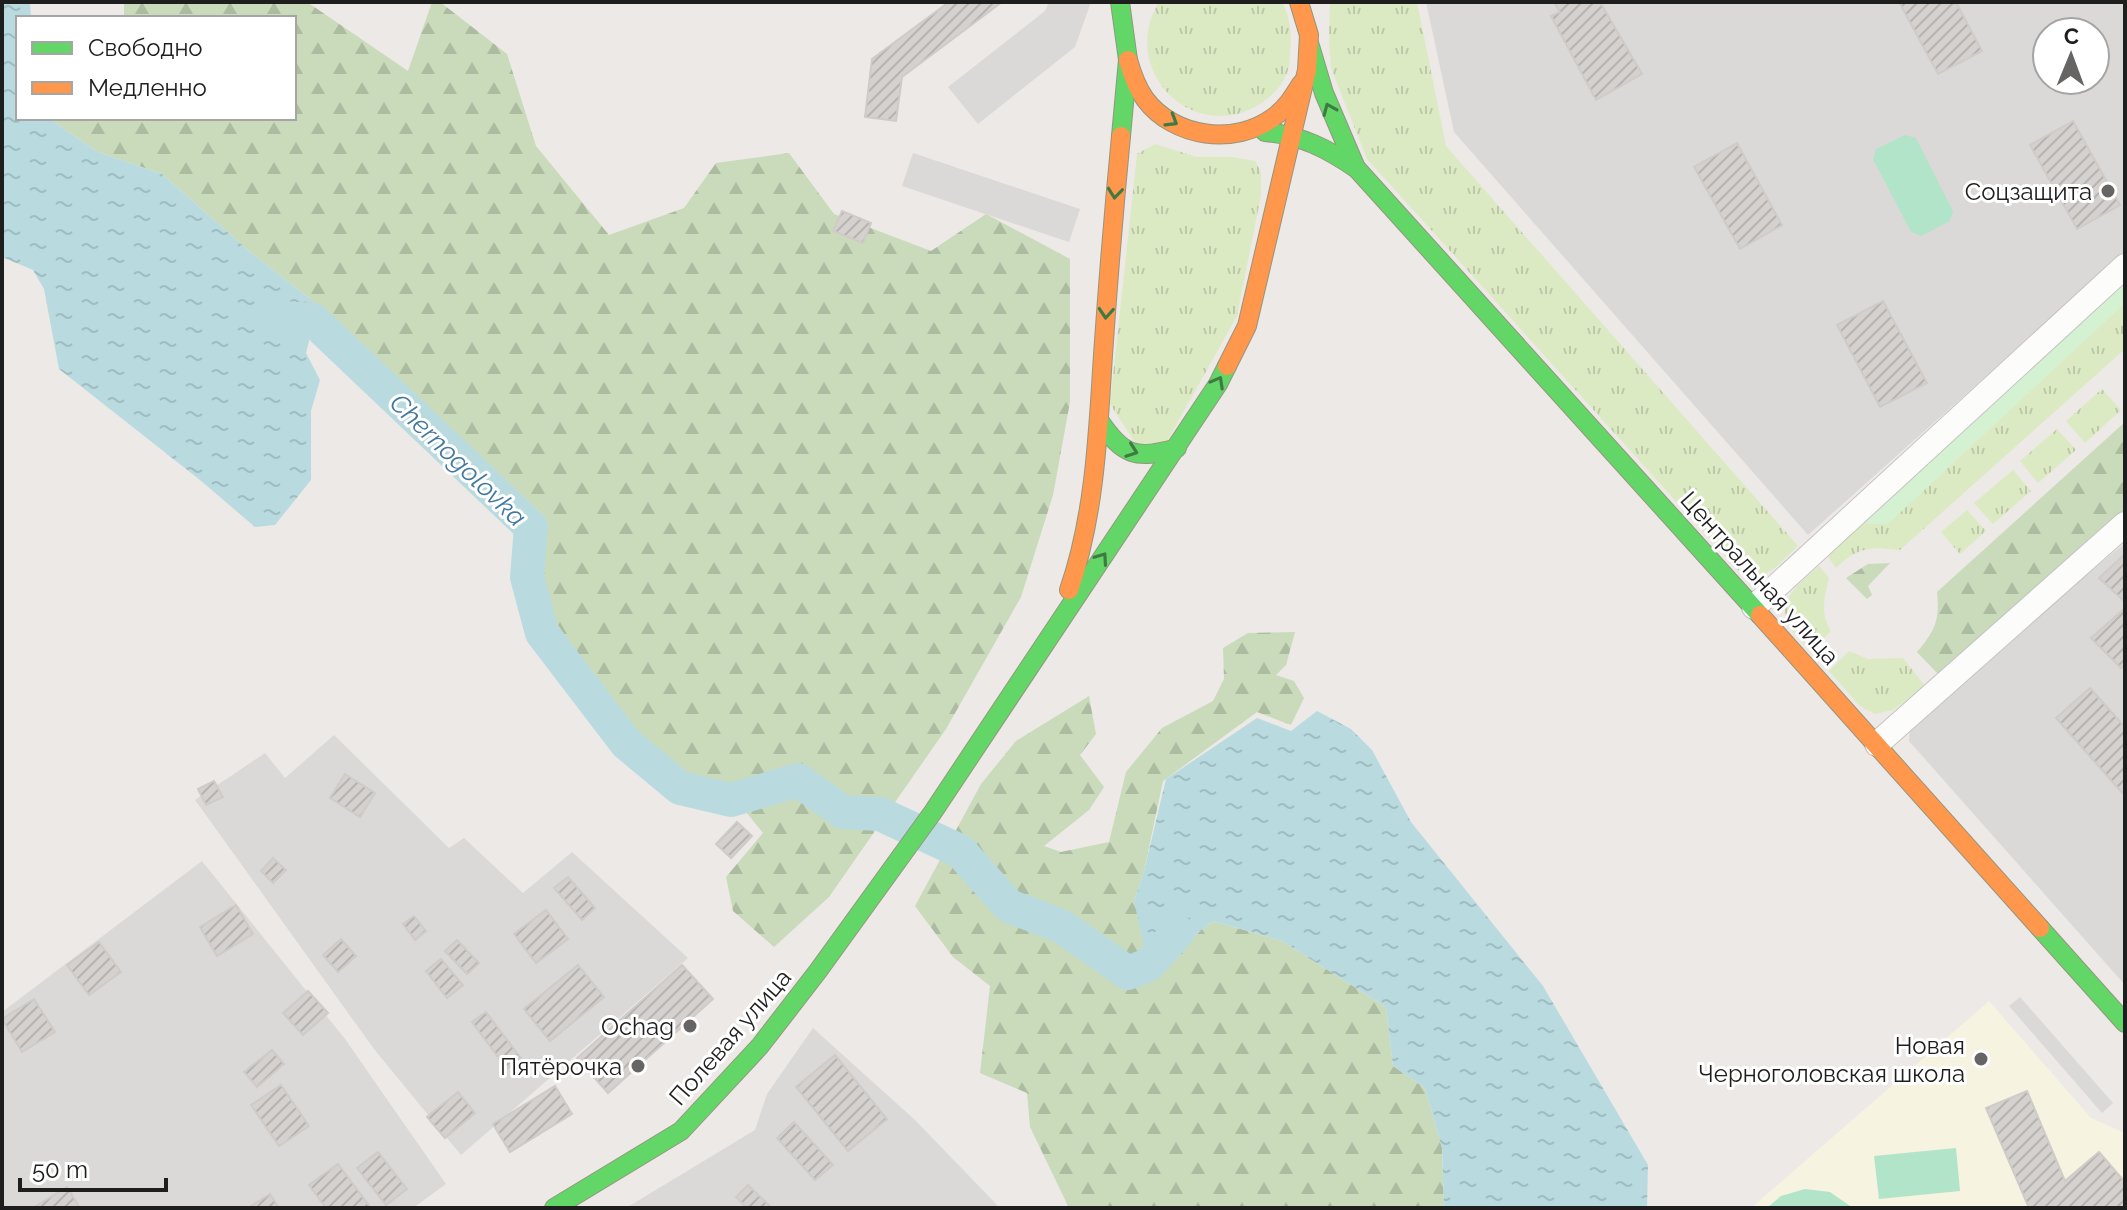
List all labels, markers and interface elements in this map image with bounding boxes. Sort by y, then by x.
legend [16,16,296,120]
north arrow [2031,16,2111,96]
text: С [2064,23,2079,49]
text: Свободно [88,33,203,62]
text: Медленно [88,73,207,102]
one-way arrow [1322,103,1338,117]
one-way arrow [1163,111,1178,127]
place label: Соцзащита [1965,177,2092,206]
marker: Соцзащита [2099,182,2117,200]
one-way arrow [1107,187,1124,200]
one-way arrow [1098,307,1115,320]
one-way arrow [1208,376,1224,391]
water label: Chernogolovka [384,388,532,532]
one-way arrow [1124,442,1138,458]
street label: Центральная улица [1675,485,1845,671]
one-way arrow [1092,553,1107,567]
street label: Полевая улица [663,963,797,1111]
place label: Ochag [601,1012,674,1041]
marker: Ochag [681,1017,699,1035]
place label: Новая Черноголовская школа [1698,1031,1965,1088]
marker: Новая Черноголовская школа [1972,1050,1990,1068]
place label: Пятёрочка [500,1052,622,1081]
marker: Пятёрочка [629,1057,647,1075]
scale bar [20,1142,166,1192]
text: 50 m [32,1155,88,1184]

